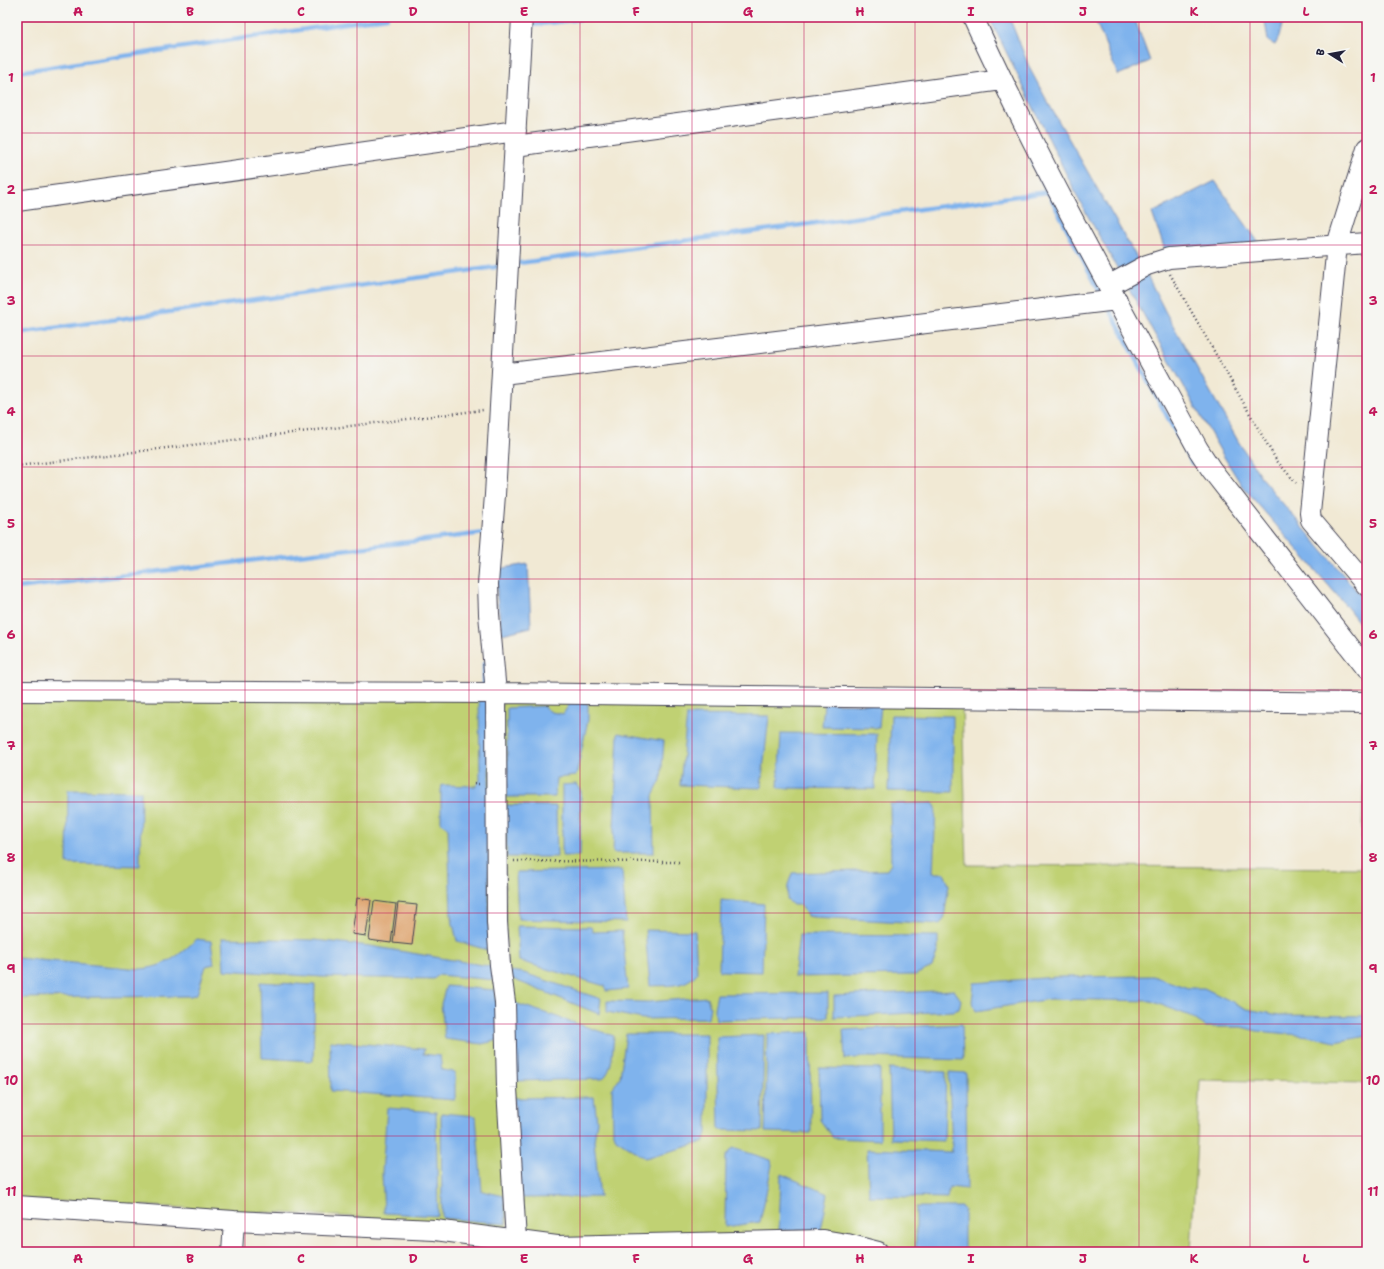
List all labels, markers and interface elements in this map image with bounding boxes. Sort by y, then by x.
text: A [73,3,83,20]
text: B [186,3,194,20]
text: C [297,3,305,20]
text: D [408,3,418,20]
text: E [520,3,529,20]
text: F [632,3,640,20]
text: G [743,3,754,20]
text: H [855,3,865,20]
text: I [967,3,975,20]
text: J [1079,3,1087,20]
text: K [1190,3,1199,20]
text: L [1302,3,1310,20]
north arrow [1310,34,1350,74]
text: B [1313,47,1329,57]
text: 1 [8,69,14,86]
text: 1 [1370,69,1376,86]
text: 2 [6,181,16,198]
text: 2 [1368,181,1378,198]
text: 3 [6,292,16,309]
text: 3 [1368,292,1378,309]
text: 4 [6,403,16,420]
text: 4 [1368,403,1378,420]
text: 5 [7,515,15,532]
text: 5 [1369,515,1377,532]
text: 6 [6,626,16,643]
text: 6 [1368,626,1378,643]
text: 7 [6,737,16,754]
text: 7 [1368,737,1378,754]
text: 8 [6,849,16,866]
text: 8 [1368,849,1378,866]
text: 9 [6,960,16,977]
text: 9 [1368,960,1378,977]
text: 10 [4,1072,18,1089]
text: 10 [1366,1072,1380,1089]
text: 11 [5,1183,17,1200]
text: 11 [1367,1183,1379,1200]
text: A [73,1250,83,1267]
text: B [186,1250,194,1267]
text: C [297,1250,305,1267]
text: D [408,1250,418,1267]
text: E [520,1250,529,1267]
text: F [632,1250,640,1267]
text: G [743,1250,754,1267]
text: H [855,1250,865,1267]
text: I [967,1250,975,1267]
text: J [1079,1250,1087,1267]
text: K [1190,1250,1199,1267]
text: L [1302,1250,1310,1267]

